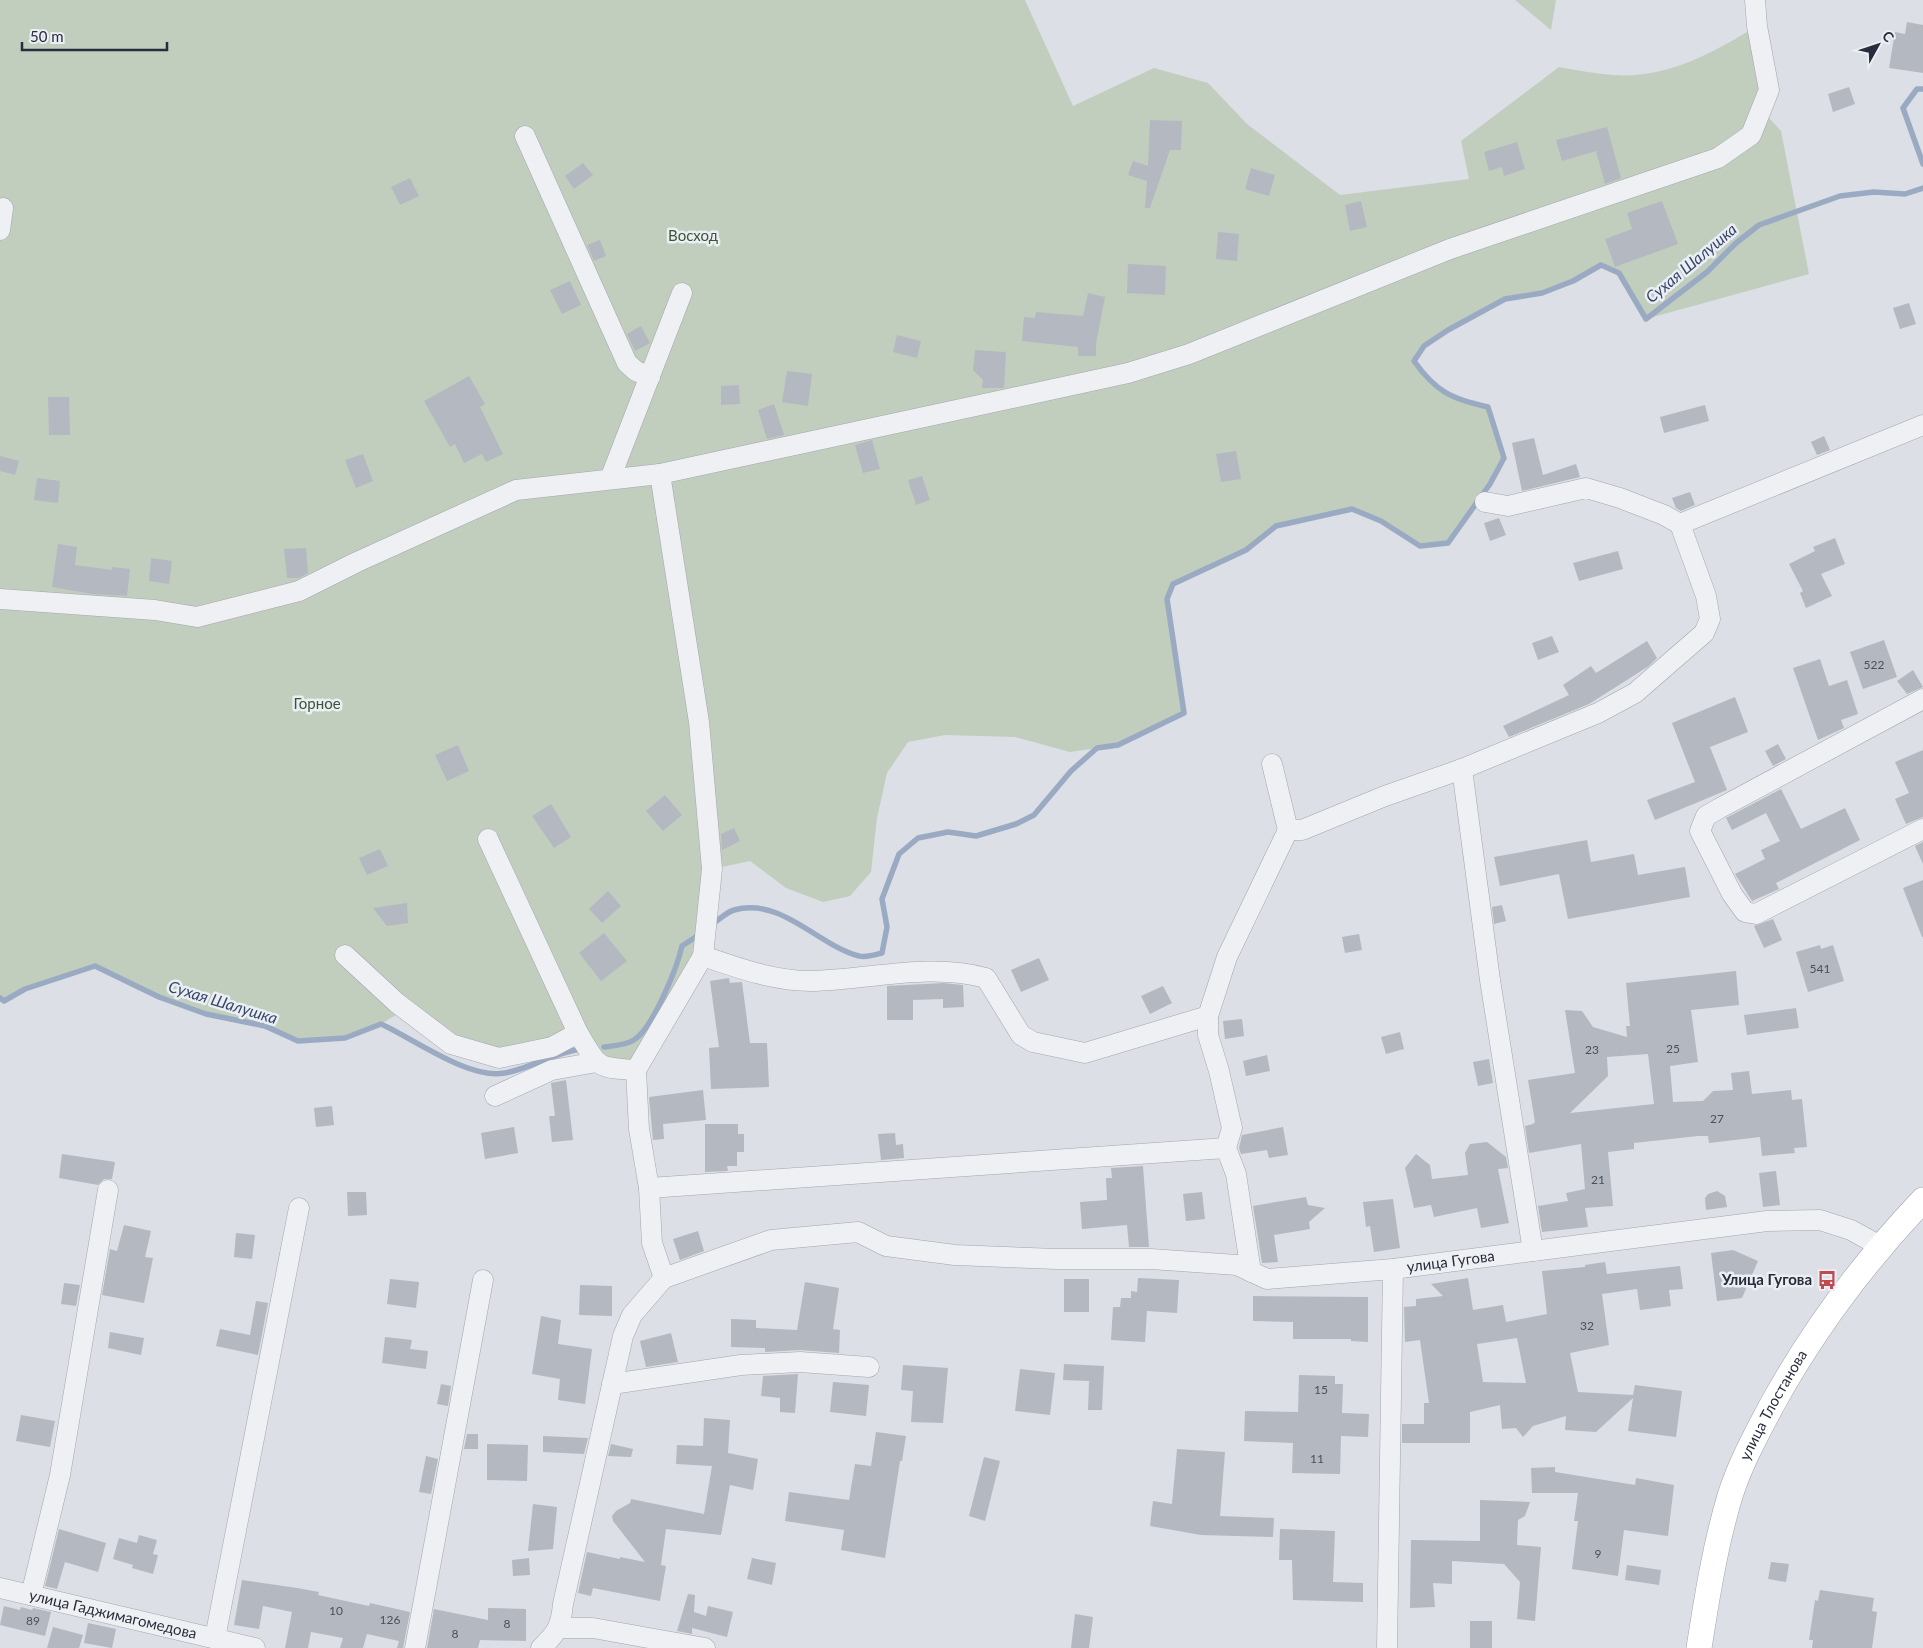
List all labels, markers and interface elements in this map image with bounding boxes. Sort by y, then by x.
scale bar [22,20,168,52]
north arrow [1853,20,1903,70]
text: 50 m [30,27,64,45]
text: С [1879,27,1898,46]
water label: Сухая Шалушка [1641,219,1740,306]
park label: Восход [668,226,718,244]
house number: 522 [1864,657,1884,672]
park label: Горное [293,694,341,712]
house number: 541 [1810,961,1830,976]
water label: Сухая Шалушка [166,976,280,1027]
house number: 25 [1666,1041,1680,1056]
house number: 23 [1585,1042,1599,1057]
house number: 27 [1710,1111,1724,1126]
house number: 21 [1591,1172,1605,1187]
street label: улица Гугова [1406,1246,1496,1275]
bus stop icon: Улица Гугова [1816,1269,1838,1291]
place label: Улица Гугова [1721,1270,1812,1288]
house number: 32 [1580,1318,1594,1333]
street label: улица Тлостанова [1735,1346,1810,1463]
house number: 15 [1314,1382,1328,1397]
house number: 11 [1310,1451,1324,1466]
house number: 9 [1595,1546,1602,1561]
street label: улица Гаджимагомедова [28,1585,199,1642]
house number: 10 [329,1603,343,1618]
house number: 126 [380,1612,400,1627]
house number: 89 [26,1613,40,1628]
house number: 8 [504,1616,511,1631]
house number: 8 [452,1626,459,1641]

